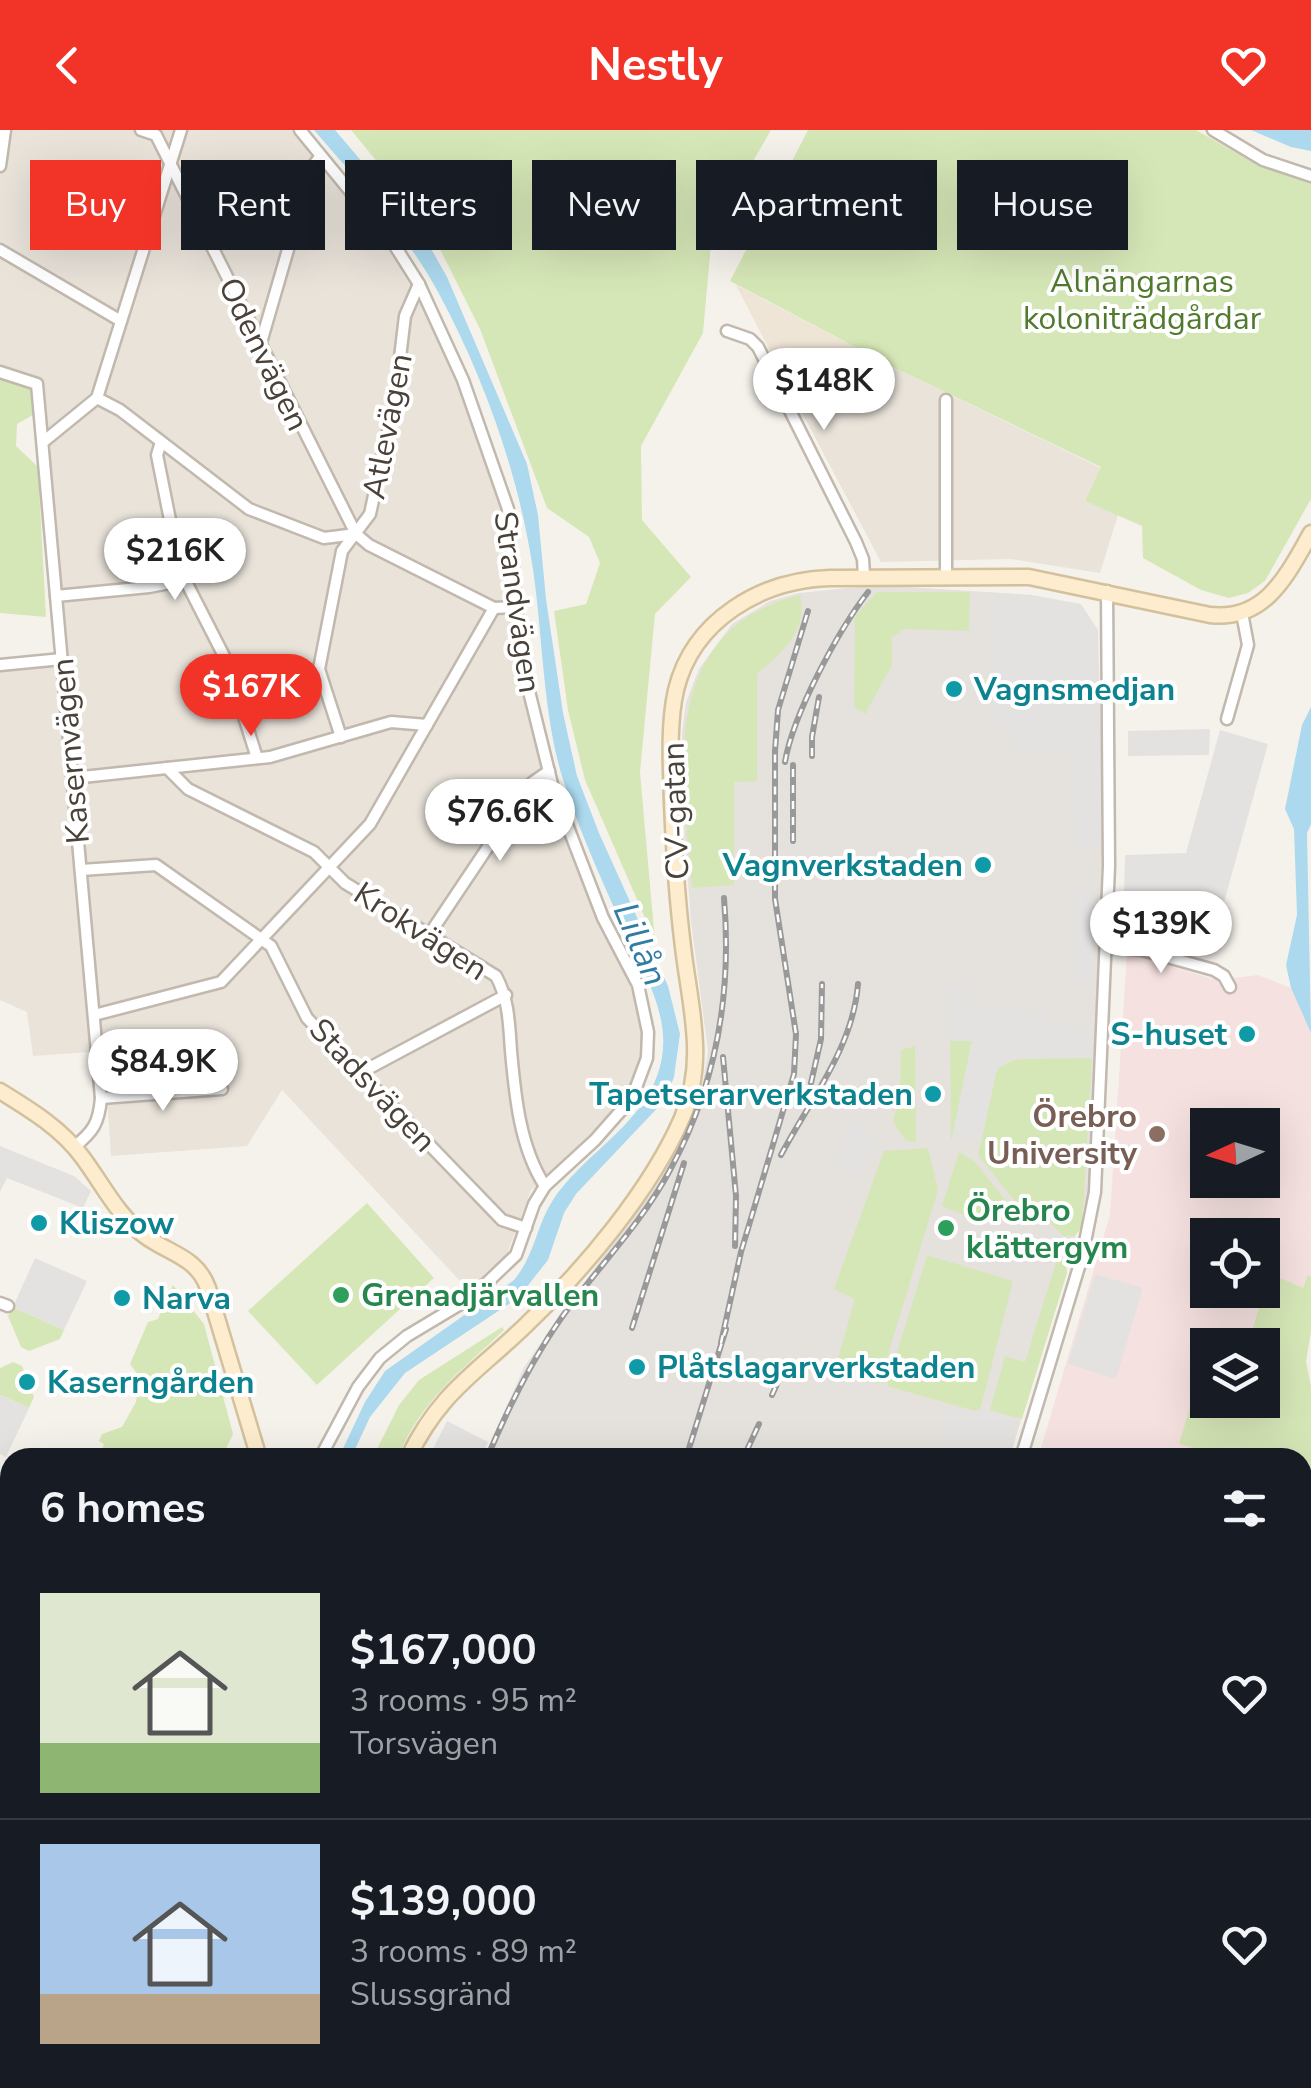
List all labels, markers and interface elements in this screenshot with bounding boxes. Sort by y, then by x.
text: Nestly [588,35,723,96]
icon: back [40,38,95,93]
icon: heart [1216,38,1271,93]
chip: Buy [30,160,161,250]
chip: Rent [181,160,325,250]
chip: Filters [345,160,512,250]
chip: New [532,160,676,250]
chip: Apartment [696,160,937,250]
chip: House [957,160,1128,250]
park label: Alnängarnas koloniträdgårdar [1023,260,1262,340]
street label: Odenvägen [208,271,319,438]
pin: $148K [754,348,894,433]
street label: Atlevägen [352,350,423,503]
text: $148K [775,359,873,402]
street label: Strandvägen [483,508,552,696]
pin: $216K [105,518,245,603]
text: $216K [126,529,224,572]
pin: $167K [181,654,321,739]
street label: Kasernvägen [41,656,100,845]
text: $167K [202,665,300,708]
place label: Vagnsmedjan [973,668,1175,711]
marker: Vagnsmedjan [943,678,965,700]
street label: CV-gatan [652,741,699,881]
pin: $76.6K [419,779,581,864]
text: $76.6K [447,790,553,833]
place label: Vagnverkstaden [722,844,963,887]
marker: Vagnverkstaden [972,854,994,876]
street label: Krokvägen [345,872,496,991]
pin: $139K [1091,891,1231,976]
water label: Lillån [602,895,679,993]
text: $139K [1112,902,1210,945]
street label: Stadsvägen [299,1009,446,1162]
place label: S-huset [1110,1013,1228,1056]
marker: S-huset [1236,1023,1258,1045]
pin: $84.9K [82,1029,244,1114]
text: $84.9K [110,1040,216,1083]
place label: Tapetserarverkstaden [589,1073,913,1116]
marker: Tapetserarverkstaden [922,1083,944,1105]
place label: Örebro University [987,1095,1138,1175]
north arrow [1190,1108,1280,1198]
map controls [1190,1108,1280,1418]
marker: Örebro University [1146,1123,1168,1145]
place label: Örebro klättergym [966,1189,1128,1269]
place label: Kliszow [59,1202,175,1245]
marker: Kliszow [28,1212,50,1234]
marker: Örebro klättergym [935,1217,957,1239]
button: locate [1190,1218,1280,1308]
place label: Grenadjärvallen [361,1274,599,1317]
place label: Narva [142,1277,231,1320]
marker: Grenadjärvallen [330,1284,352,1306]
marker: Narva [111,1287,133,1309]
button: layers [1190,1328,1280,1418]
place label: Plåtslagarverkstaden [657,1346,975,1389]
marker: Plåtslagarverkstaden [626,1356,648,1378]
place label: Kaserngården [47,1361,254,1404]
marker: Kaserngården [16,1371,38,1393]
text: 6 homes [40,1480,205,1537]
icon: filters [1217,1481,1272,1536]
text: $167,000 [350,1622,537,1679]
icon: home [120,1633,240,1753]
icon: heart [1217,1666,1272,1721]
text: 3 rooms · 95 m² [350,1679,577,1722]
text: Torsvägen [350,1722,498,1765]
text: $139,000 [350,1873,537,1930]
icon: home [120,1884,240,2004]
icon: heart [1217,1917,1272,1972]
text: 3 rooms · 89 m² [350,1930,577,1973]
text: Slussgränd [350,1973,512,2016]

